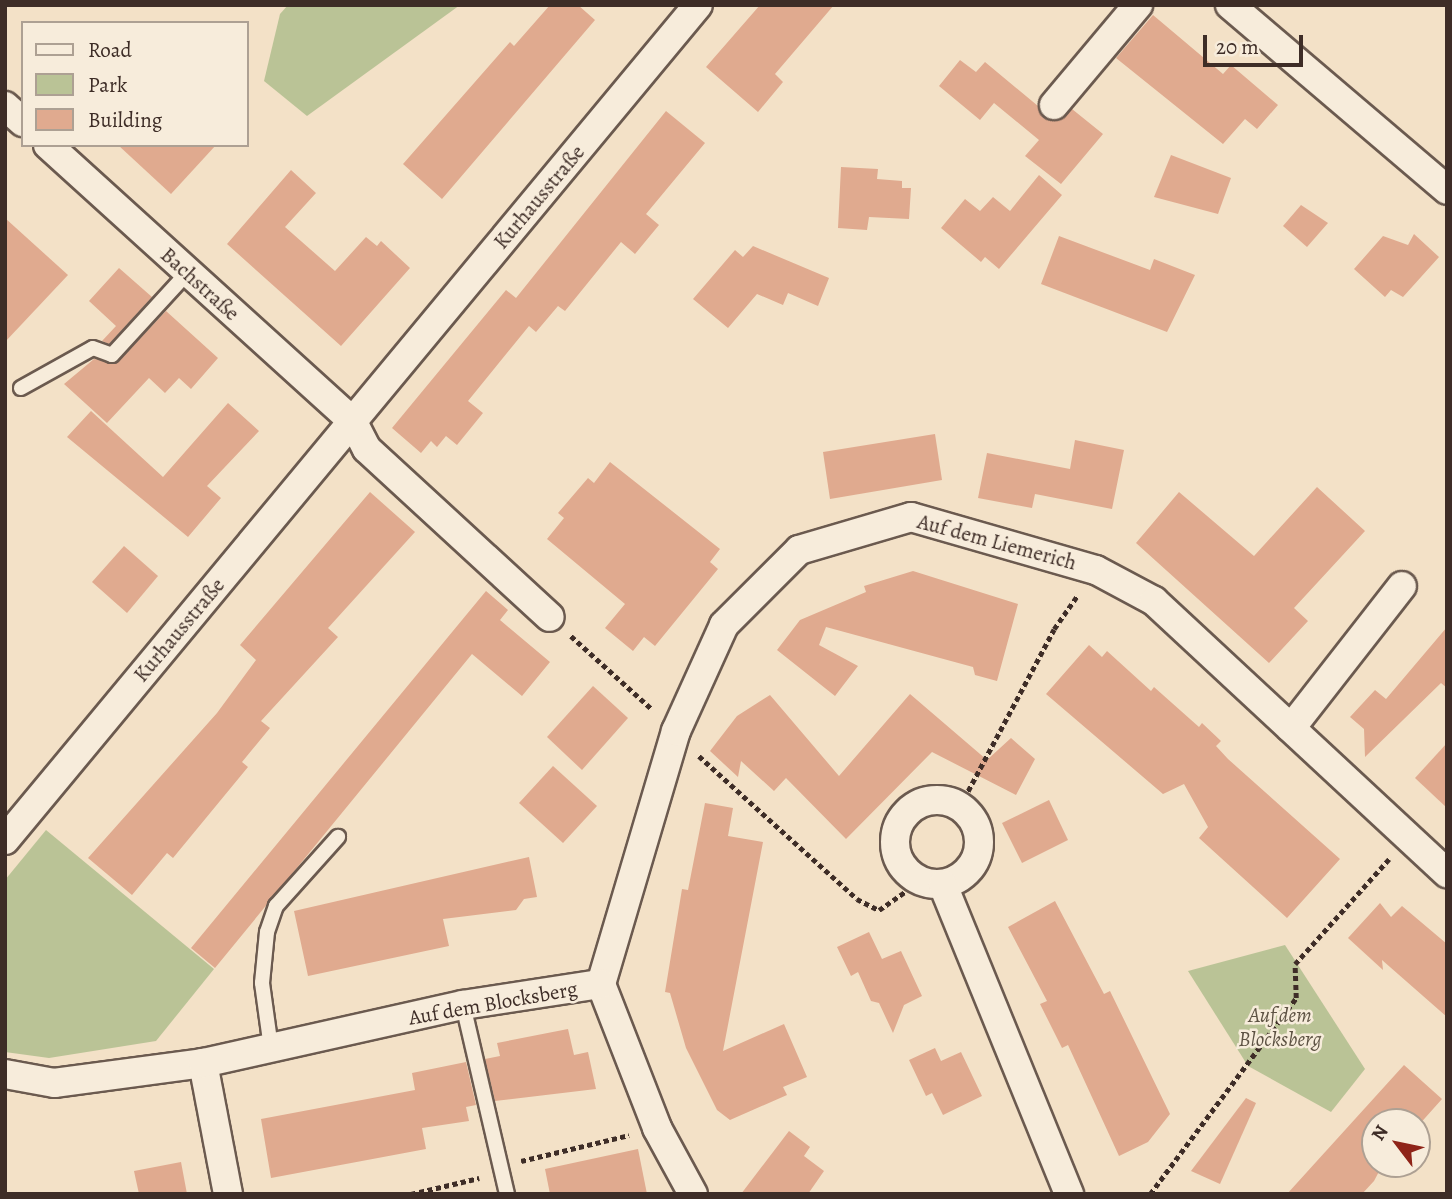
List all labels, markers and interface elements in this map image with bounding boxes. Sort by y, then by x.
legend [21,21,248,147]
scale bar [1207,21,1307,65]
text: 20 m [1216,33,1259,61]
text: Road [88,36,132,64]
text: Park [88,71,127,99]
text: Building [88,106,162,134]
street label: Kurhausstraße [488,140,590,254]
street label: Bachstraße [155,242,245,326]
street label: Auf dem Liemerich [915,509,1079,575]
street label: Kurhausstraße [128,573,230,687]
street label: Auf dem Blocksberg [407,976,579,1030]
park label: Auf dem Blocksberg [1238,1002,1322,1052]
north arrow [1361,1108,1431,1178]
text: N [1365,1120,1395,1146]

